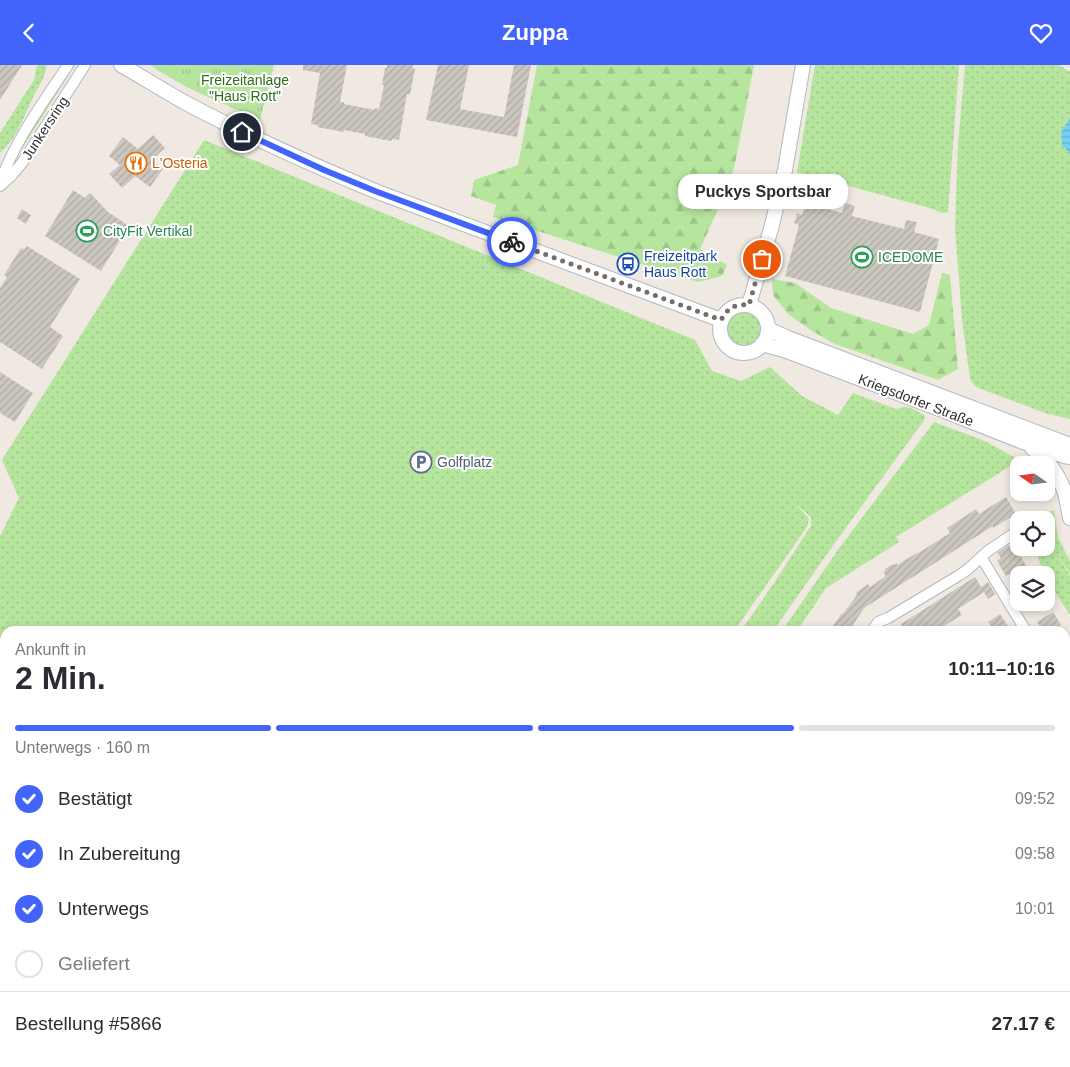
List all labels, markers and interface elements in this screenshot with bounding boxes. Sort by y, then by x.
icon: back [15,19,43,47]
icon: heart [1027,19,1055,47]
text: Zuppa [502,20,568,45]
park label: Freizeitanlage "Haus Rott" [201,72,289,104]
street label: Junkersring [19,93,71,163]
pin [221,111,263,153]
icon: home [228,118,256,146]
restaurant icon: L'Osteria [124,151,148,175]
place label: L'Osteria [152,155,208,171]
callout: Puckys Sportsbar [677,174,847,209]
text: Puckys Sportsbar [695,183,831,200]
courier [487,217,537,267]
sports icon: CityFit Vertikal [75,219,99,243]
place label: CityFit Vertikal [103,223,192,239]
icon: bike [498,228,526,256]
pin [741,238,783,280]
icon: bag [748,245,776,273]
sports icon: ICEDOME [850,245,874,269]
place label: Freizeitpark Haus Rott [644,248,718,280]
place label: ICEDOME [878,249,943,265]
bus stop icon: Freizeitpark Haus Rott [616,252,640,276]
street label: Kriegsdorfer Straße [856,371,976,429]
parking icon: Golfplatz [409,450,433,474]
place label: Golfplatz [437,454,492,470]
north arrow [1010,456,1055,501]
map controls [1010,456,1055,611]
button: locate [1010,511,1055,556]
button: layers [1010,566,1055,611]
text: Ankunft in [15,641,86,658]
text: 10:11–10:16 [948,658,1055,679]
text: 2 Min. [15,660,106,696]
text: Unterwegs · 160 m [15,739,150,756]
icon: check [15,785,43,813]
text: Bestätigt [58,788,132,809]
text: 09:52 [1015,790,1055,807]
icon: check [15,840,43,868]
text: In Zubereitung [58,843,181,864]
text: 09:58 [1015,845,1055,862]
icon: check [15,895,43,923]
text: Unterwegs [58,898,149,919]
text: 10:01 [1015,900,1055,917]
text: Geliefert [58,953,130,974]
text: Bestellung #5866 [15,1013,162,1034]
text: 27.17 € [992,1013,1055,1034]

